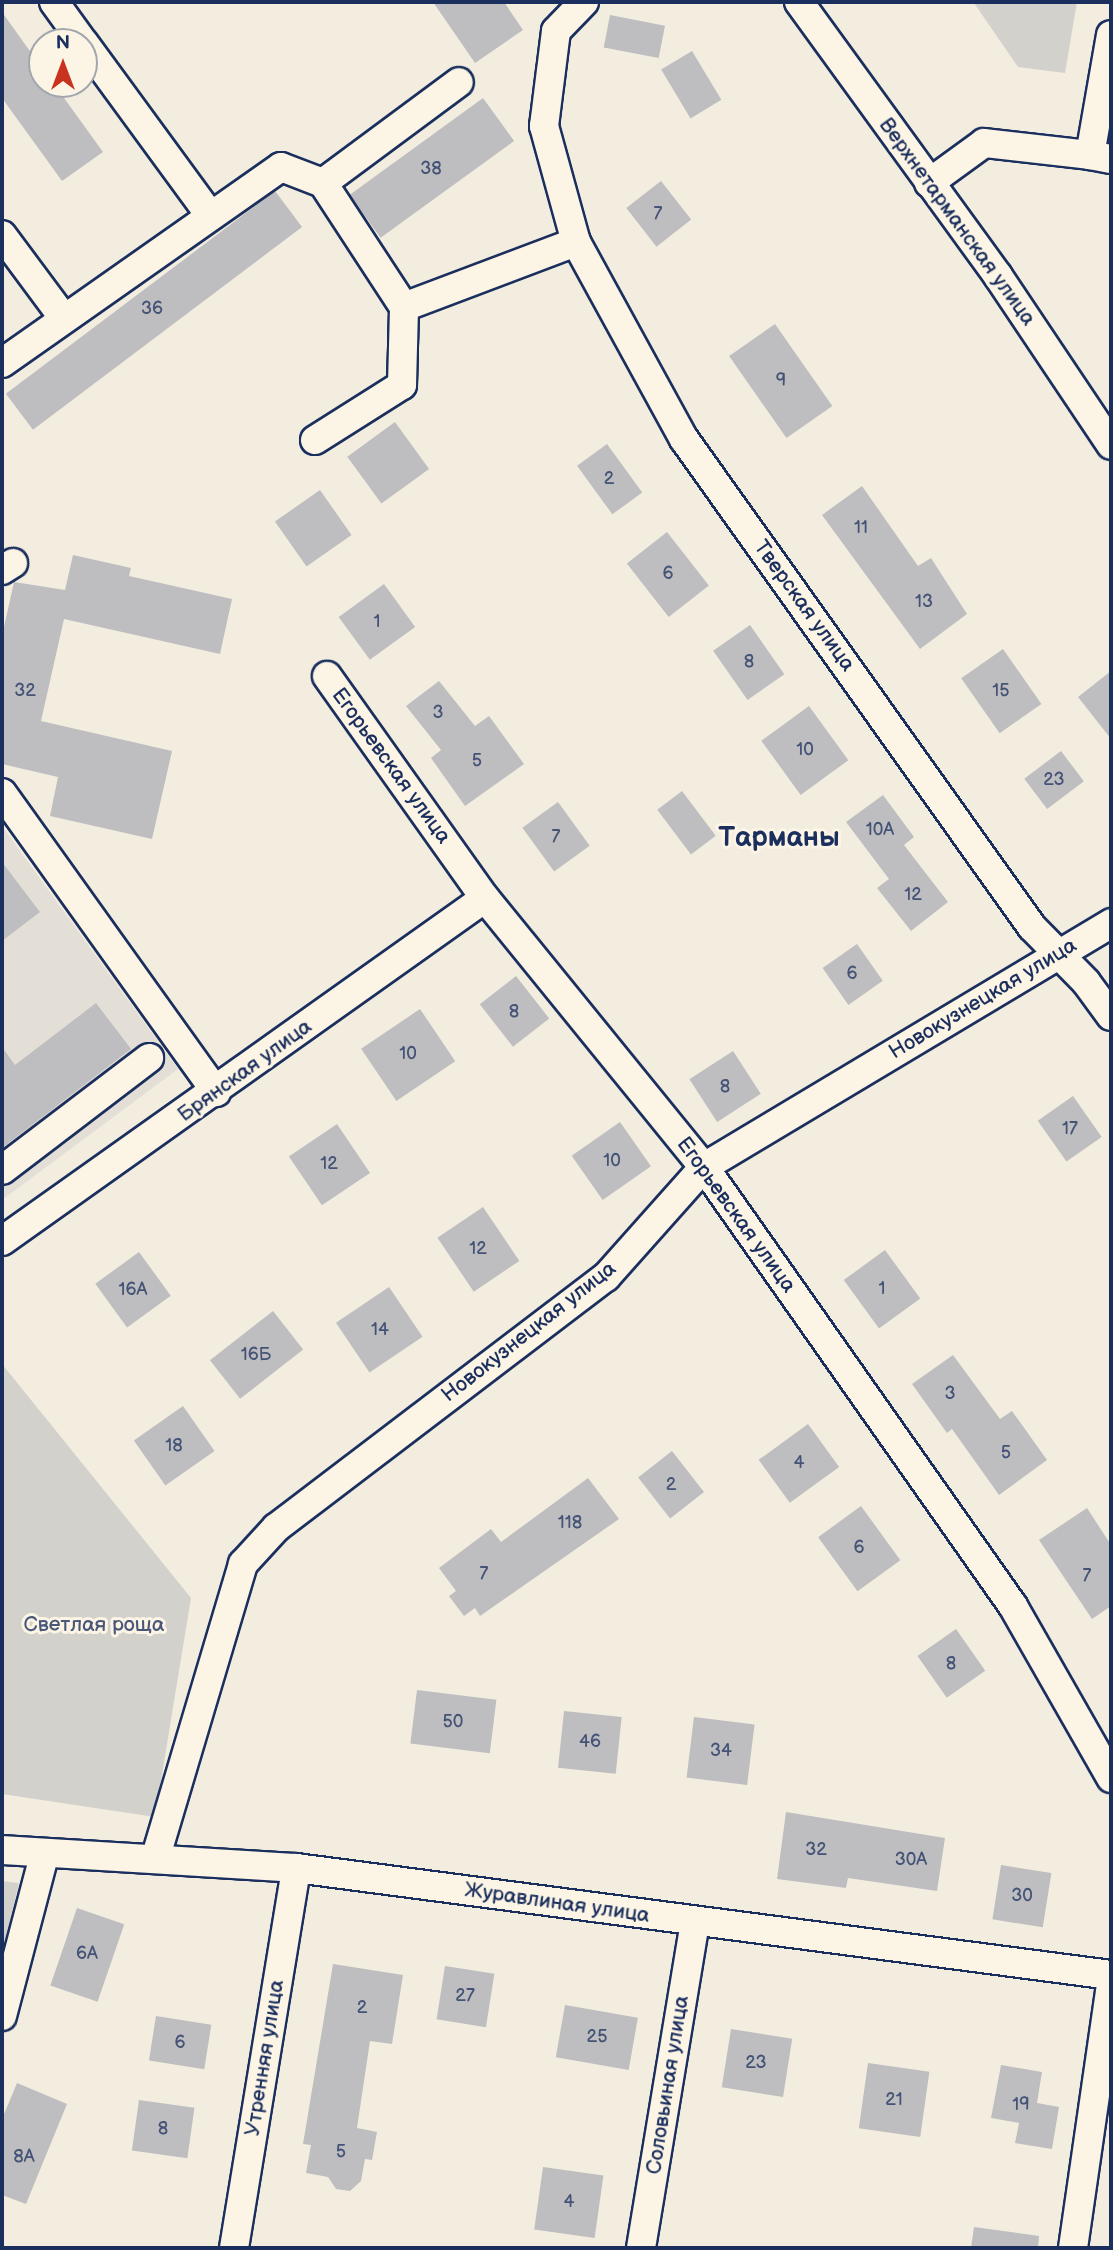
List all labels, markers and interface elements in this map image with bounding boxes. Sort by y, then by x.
north arrow [28,28,98,98]
text: N [56,32,70,55]
street label: Верхнетарманская улица [873,113,1041,331]
house number: 38 [420,158,442,180]
house number: 7 [654,203,662,225]
house number: 36 [141,298,163,320]
house number: 9 [776,370,786,392]
house number: 2 [604,468,614,490]
house number: 11 [854,517,868,539]
street label: Тверская улица [748,536,860,676]
house number: 6 [663,563,673,585]
house number: 13 [915,591,933,613]
house number: 1 [374,611,380,633]
house number: 8 [744,651,754,673]
house number: 32 [14,680,36,702]
house number: 15 [992,680,1010,702]
street label: Егорьевская улица [326,683,456,849]
house number: 3 [432,702,444,724]
house number: 10 [796,739,814,761]
house number: 5 [472,750,482,772]
house number: 23 [1043,769,1065,791]
house number: 10А [866,819,894,841]
district label: Тарманы [718,821,840,855]
house number: 7 [552,826,560,848]
house number: 12 [904,884,922,906]
street label: Новокузнецкая улица [885,933,1081,1065]
house number: 6 [847,963,857,985]
house number: 8 [509,1001,519,1023]
street label: Брянская улица [173,1014,317,1128]
house number: 10 [399,1043,417,1065]
house number: 8 [720,1076,730,1098]
house number: 17 [1062,1118,1078,1140]
street label: Егорьевская улица [671,1132,801,1298]
house number: 10 [603,1150,621,1172]
house number: 12 [320,1153,338,1175]
house number: 12 [469,1238,487,1260]
street label: Новокузнецкая улица [437,1256,621,1408]
house number: 1 [879,1278,885,1300]
house number: 16А [119,1279,147,1301]
house number: 14 [371,1319,389,1341]
house number: 16Б [241,1344,271,1366]
house number: 3 [944,1383,956,1405]
house number: 18 [165,1435,183,1457]
house number: 5 [1001,1442,1011,1464]
house number: 4 [794,1452,804,1474]
house number: 2 [666,1474,676,1496]
house number: 118 [558,1512,582,1534]
house number: 6 [854,1537,864,1559]
house number: 7 [480,1563,488,1585]
house number: 7 [1083,1565,1091,1587]
park label: Светлая роща [24,1612,164,1638]
house number: 8 [946,1653,956,1675]
house number: 50 [443,1711,463,1733]
house number: 46 [579,1731,601,1753]
house number: 34 [710,1740,732,1762]
house number: 32 [805,1839,827,1861]
house number: 30А [895,1849,927,1871]
street label: Журавлиная улица [463,1878,651,1928]
house number: 30 [1011,1885,1033,1907]
house number: 6А [76,1943,98,1965]
street label: Утренняя улица [240,1978,290,2138]
house number: 27 [455,1985,475,2007]
street label: Соловьиная улица [641,1994,695,2176]
house number: 2 [357,1997,367,2019]
house number: 25 [587,2026,607,2048]
house number: 6 [175,2032,185,2054]
house number: 23 [745,2052,767,2074]
house number: 21 [885,2089,903,2111]
house number: 19 [1012,2094,1030,2116]
house number: 8 [158,2118,168,2140]
house number: 5 [336,2141,346,2163]
house number: 8А [13,2146,35,2168]
house number: 4 [564,2191,574,2213]

